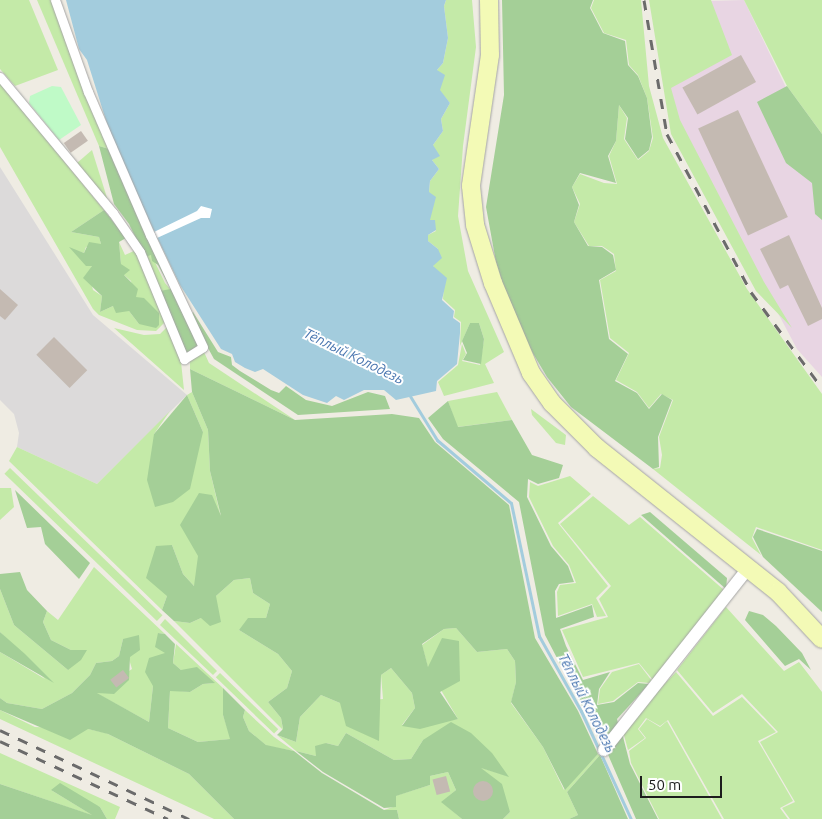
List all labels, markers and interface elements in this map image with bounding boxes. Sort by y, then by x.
water label: Тёплый Колодезь [301,325,407,387]
water label: Тёплый Колодезь [555,651,619,755]
scale bar [642,766,724,798]
text: 50 m [648,776,681,793]

